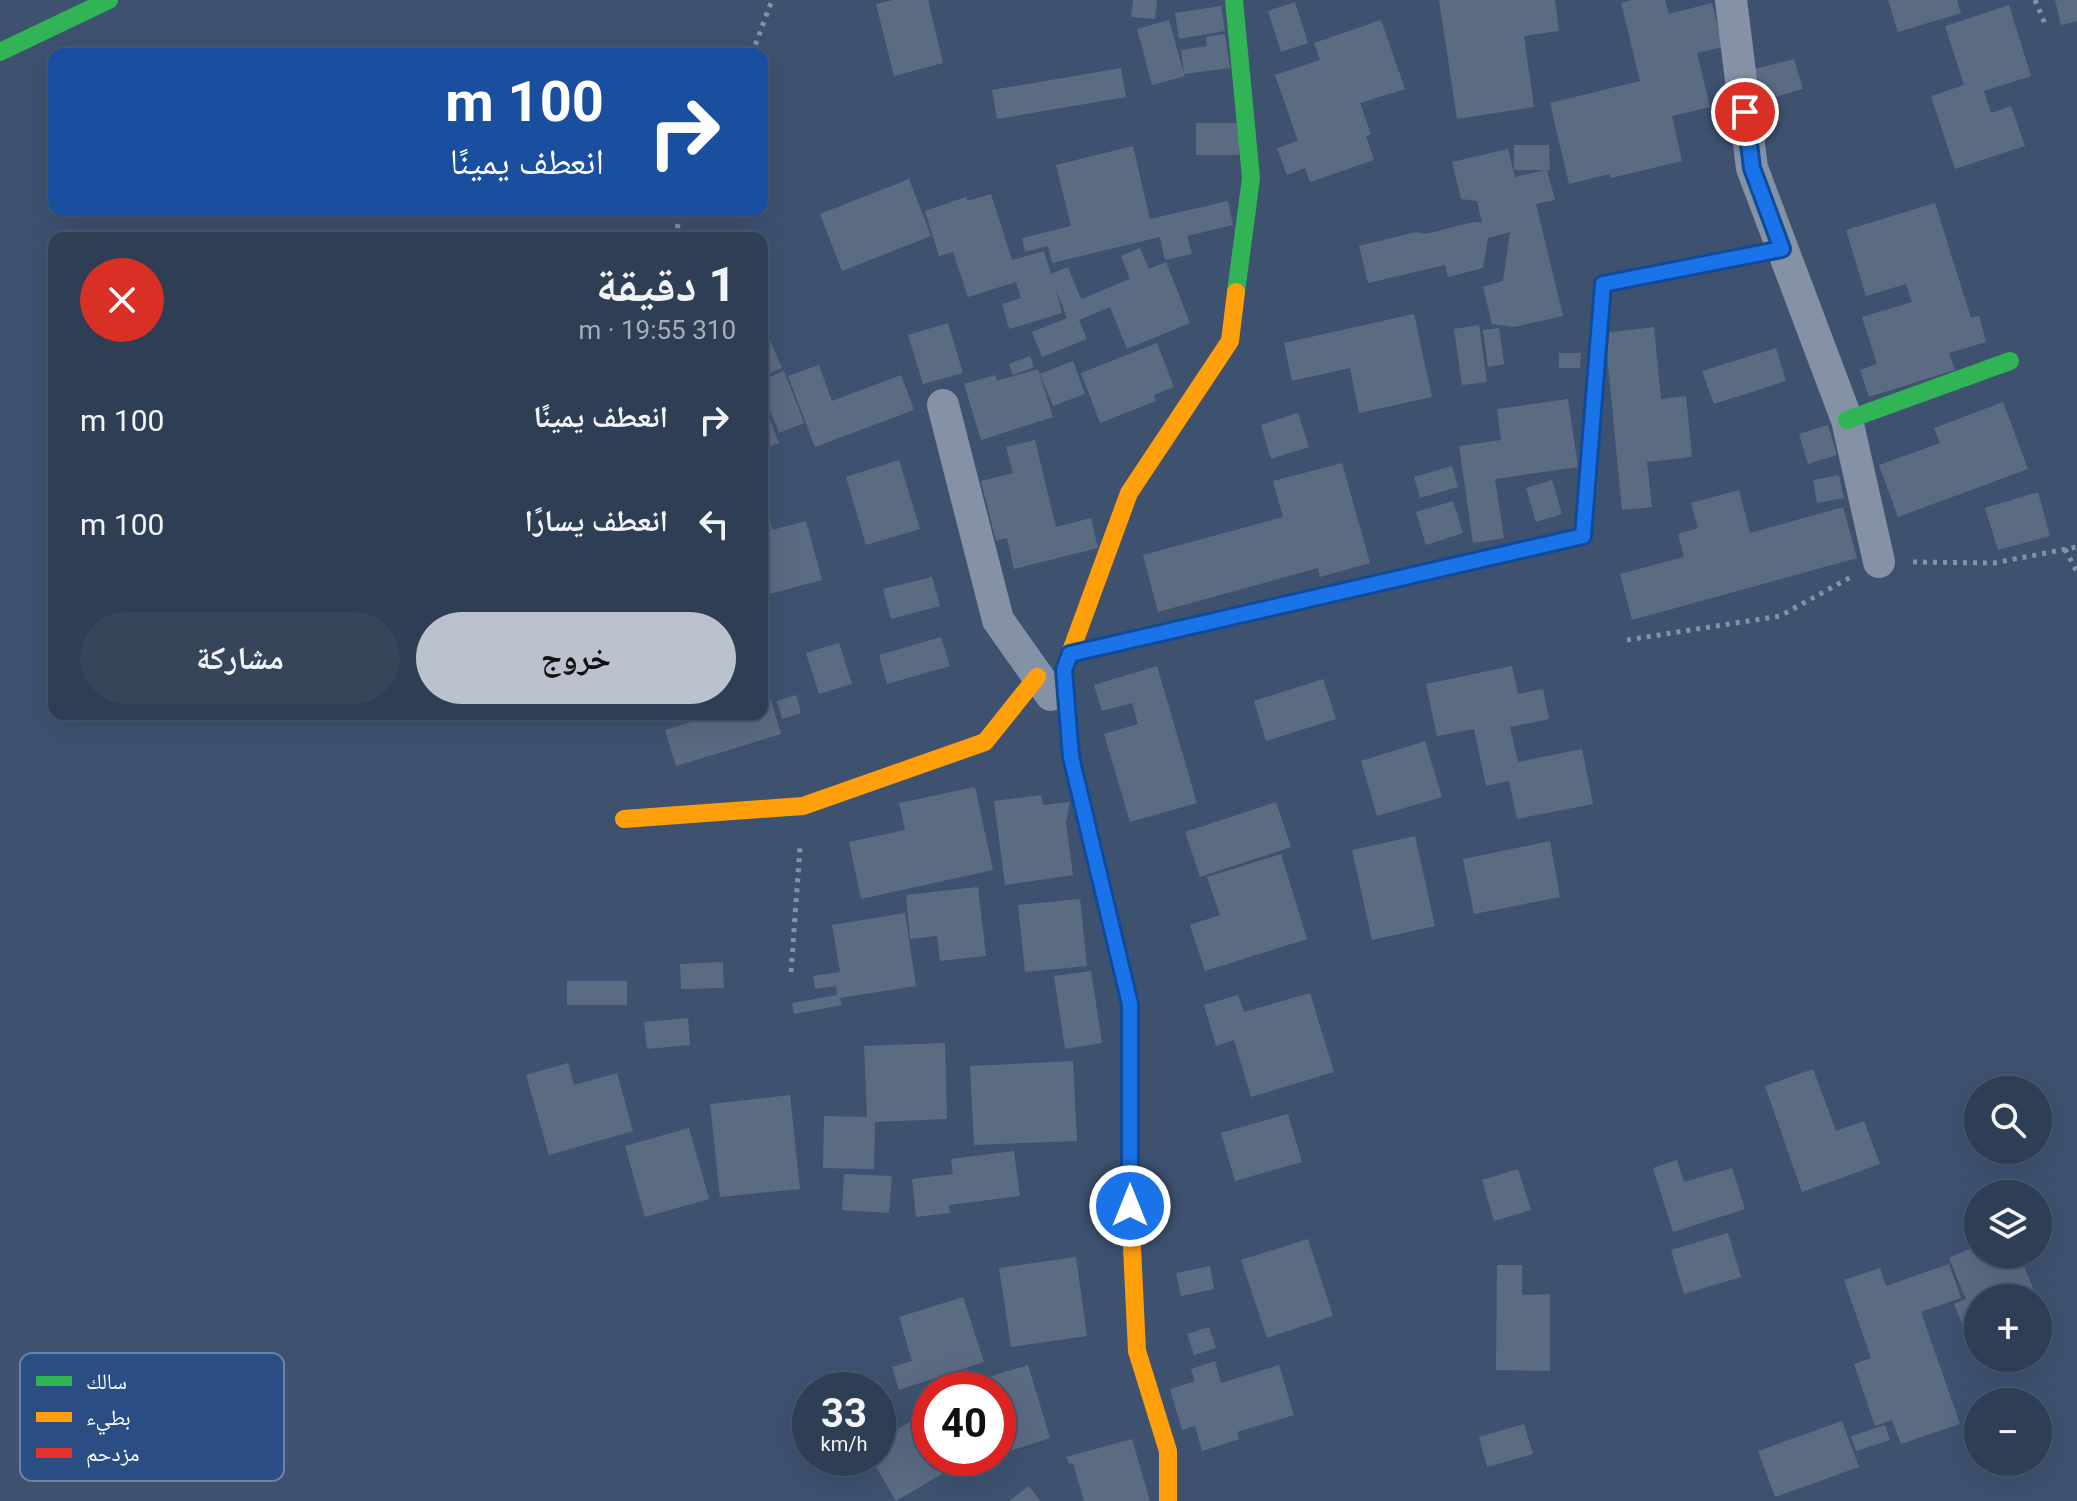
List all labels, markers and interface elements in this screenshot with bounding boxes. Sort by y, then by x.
text: 100 m [445,69,604,135]
pin [1711,78,1779,146]
icon: right [632,80,736,184]
icon: arrive [1723,90,1767,134]
text: انعطف يمينًا [450,141,604,183]
text: 1 دقيقة [596,256,736,313]
button: close [80,258,164,342]
text: 310 m · 19:55 [578,315,736,345]
icon: right [692,398,736,442]
text: انعطف يمينًا [533,399,668,434]
text: 100 m [80,403,164,438]
icon: left [692,502,736,546]
text: انعطف يسارًا [525,503,668,538]
text: 100 m [80,507,164,542]
button: مشاركة [80,612,400,704]
button: خروج [416,612,736,704]
map controls [1964,1076,2052,1476]
button: search [1964,1076,2052,1164]
position arrow [1088,1164,1172,1248]
button: layers [1964,1180,2052,1268]
button: + [1964,1284,2052,1372]
legend [20,1353,284,1481]
text: سالك [86,1369,127,1394]
speed limit sign: 40 [912,1372,1016,1476]
button: − [1964,1388,2052,1476]
text: 33 [821,1390,867,1437]
text: بطيء [86,1405,131,1435]
text: km/h [821,1432,867,1456]
text: مزدحم [86,1441,140,1468]

